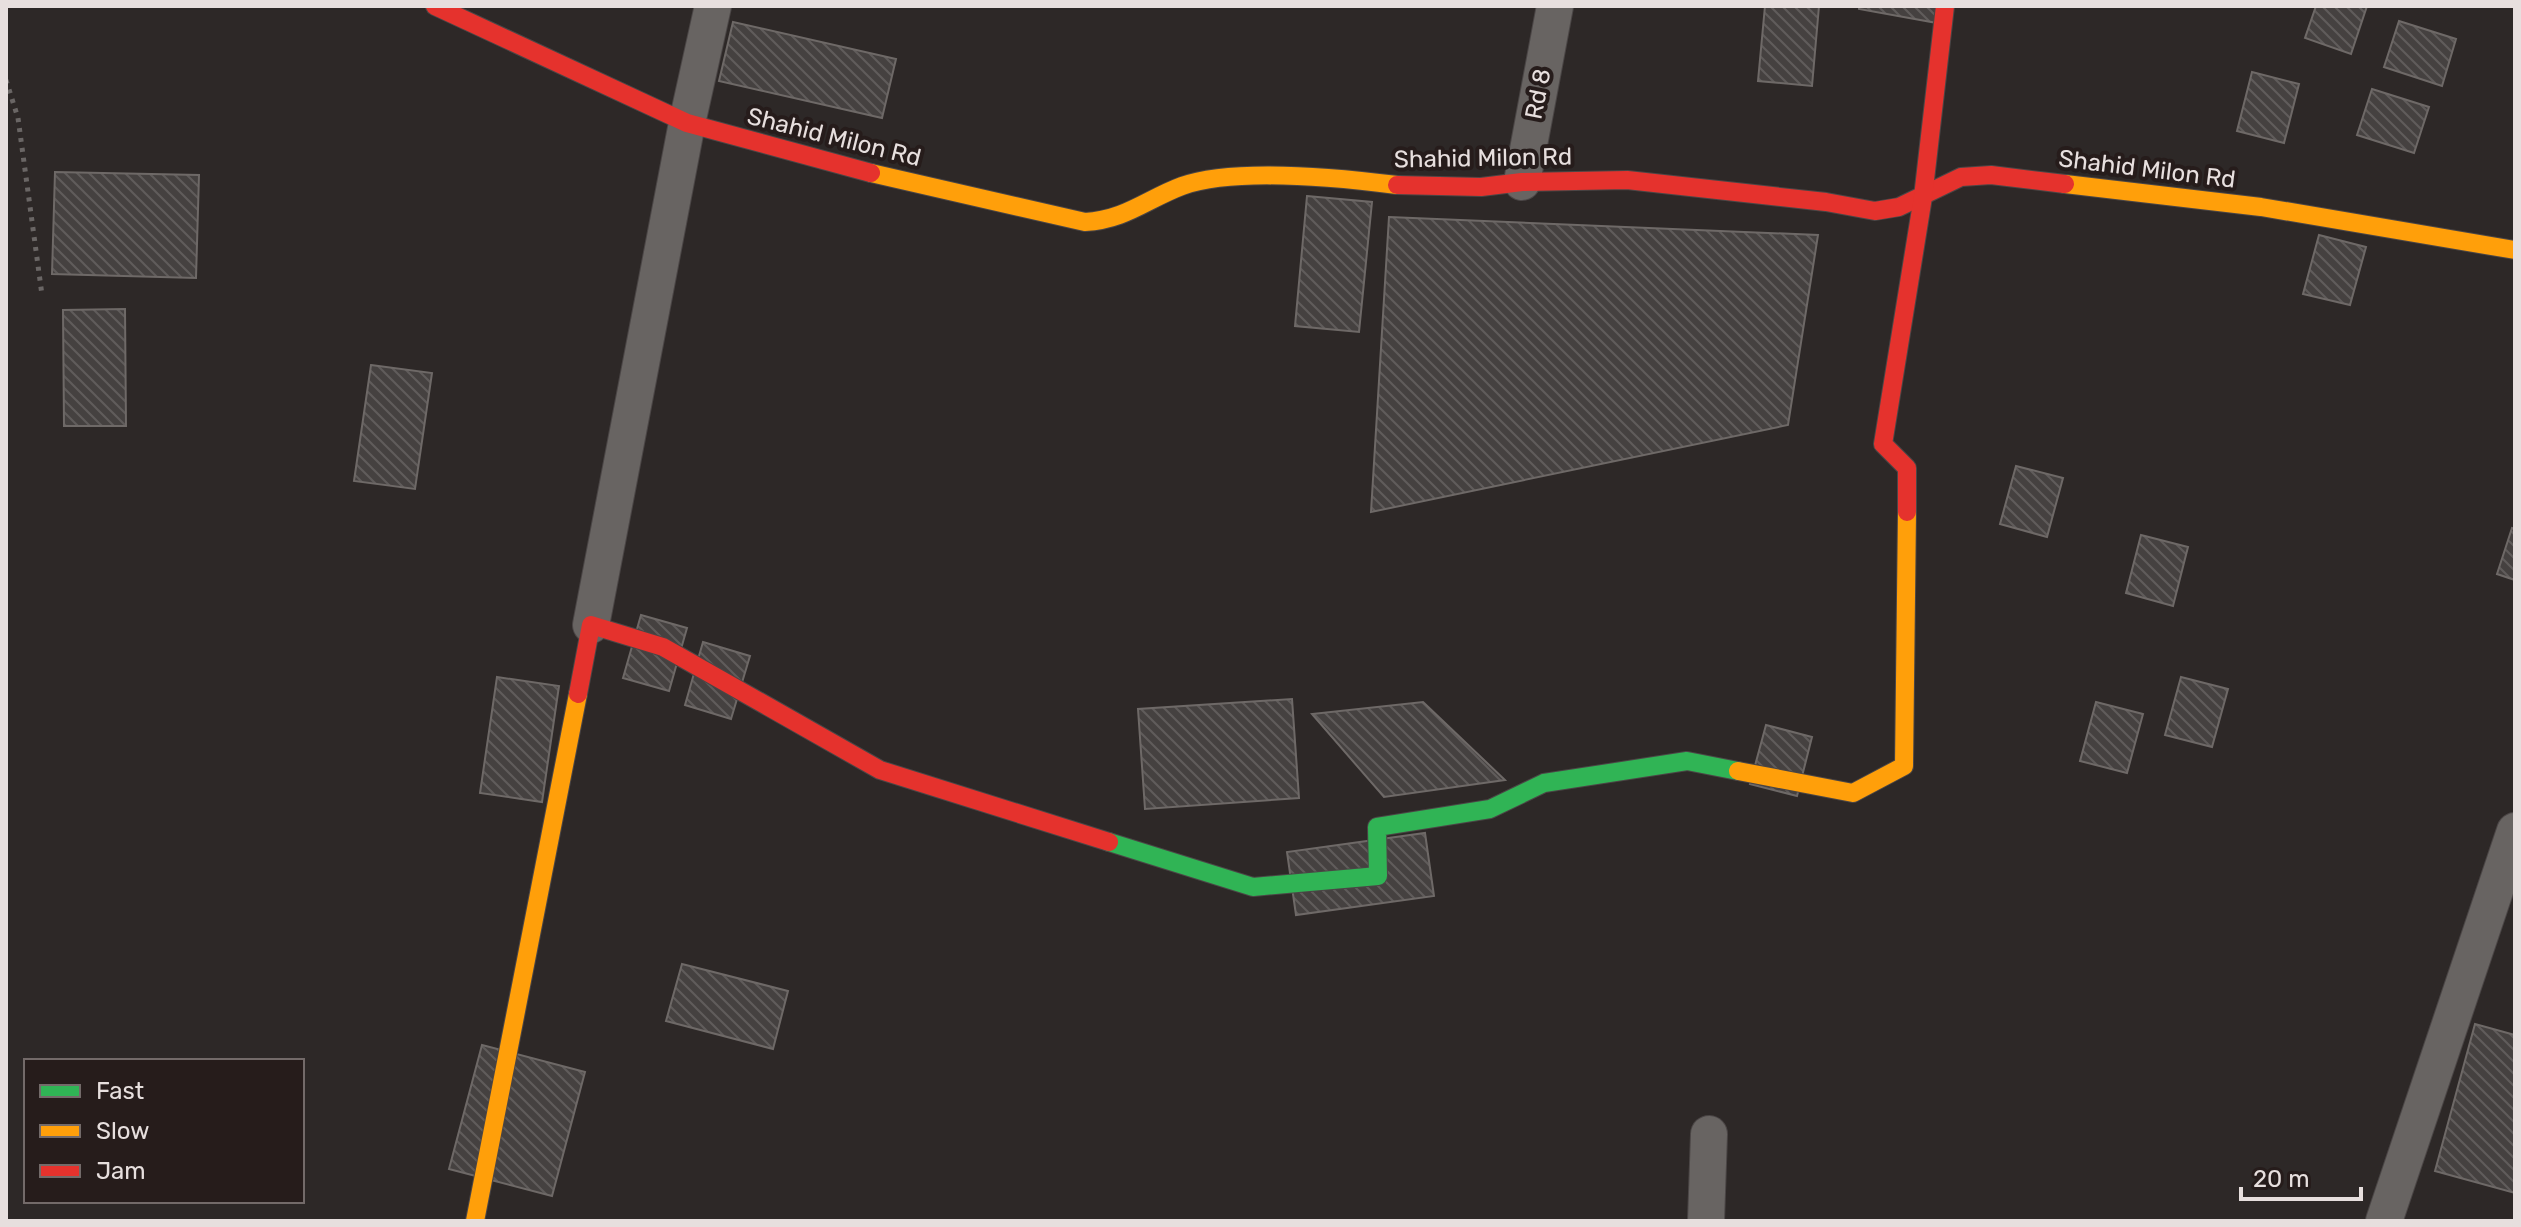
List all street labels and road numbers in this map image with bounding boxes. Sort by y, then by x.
street label: Rd 8 [1519,66,1557,122]
street label: Shahid Milon Rd [744,102,924,172]
street label: Shahid Milon Rd [1394,142,1572,174]
street label: Shahid Milon Rd [2057,144,2237,194]

